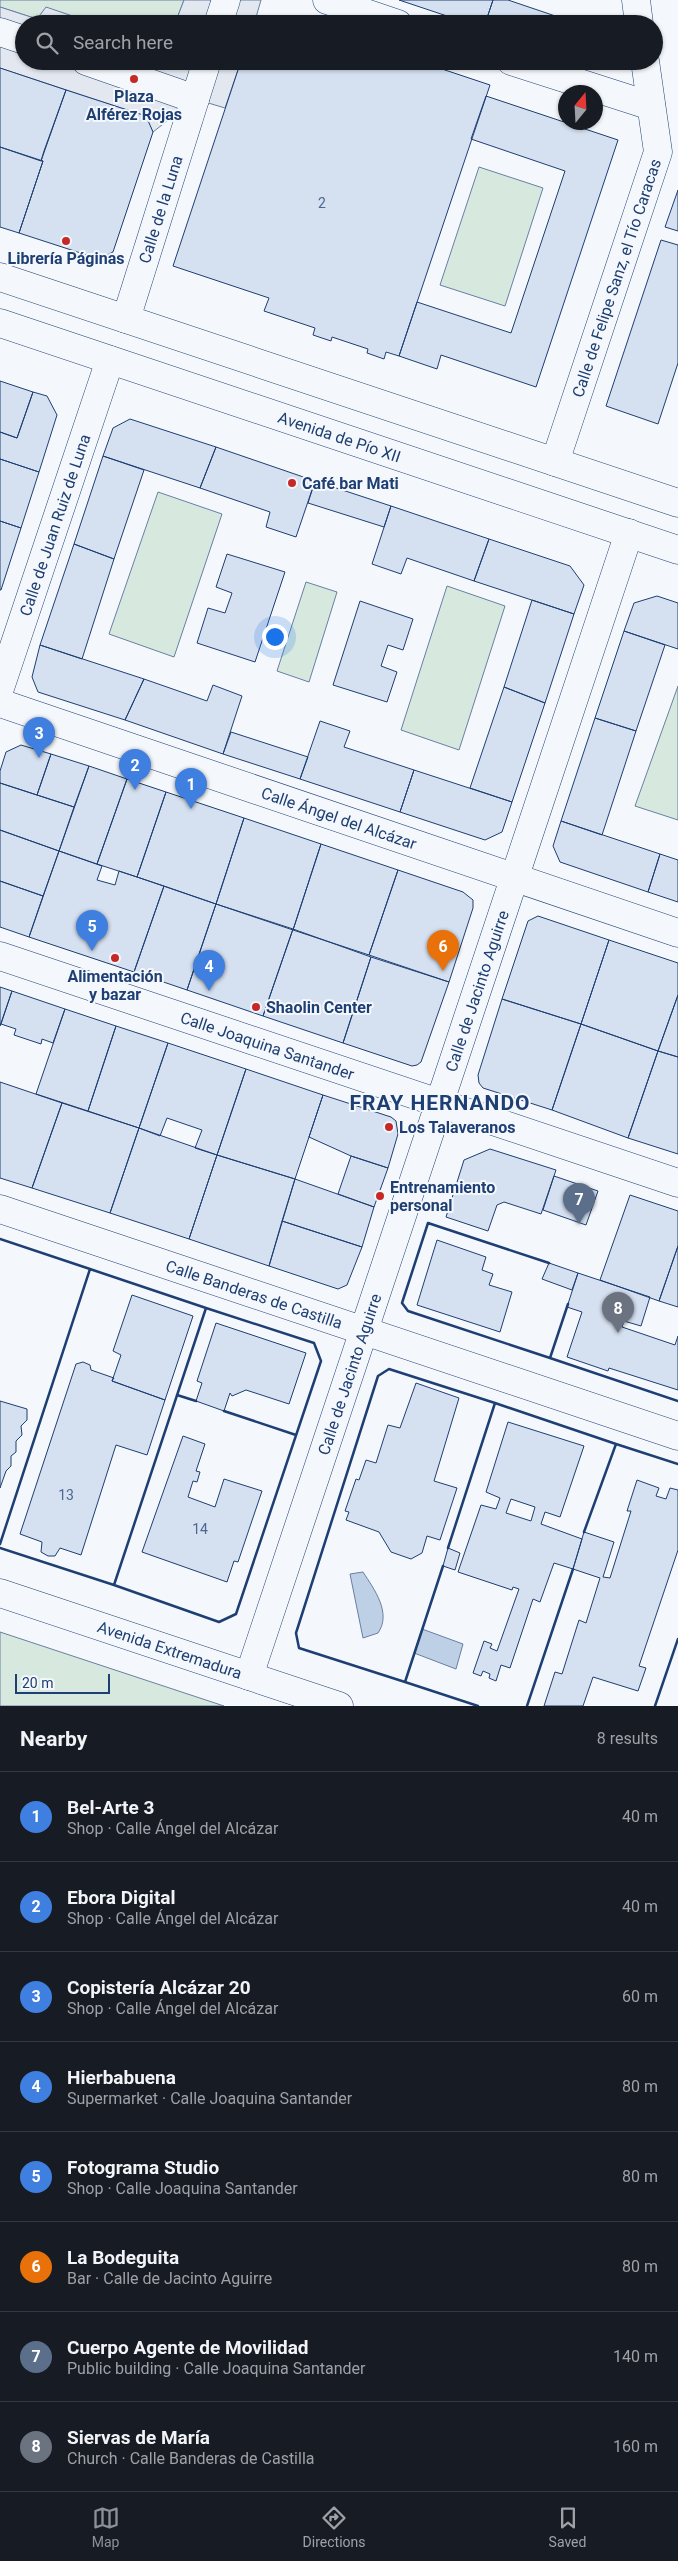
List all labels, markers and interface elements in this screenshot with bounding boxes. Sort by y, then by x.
search box [15,15,663,70]
icon: search [33,29,61,57]
text: Search here [73,31,173,54]
marker: Plaza Alférez Rojas [128,73,140,85]
north arrow [558,85,603,130]
place label: Plaza Alférez Rojas [86,87,182,124]
street label: Calle de la Luna [135,153,186,266]
street label: Calle de Felipe Sanz, el Tío Caracas [568,156,665,400]
house number: 2 [318,195,326,211]
marker: Librería Páginas [60,235,72,247]
place label: Librería Páginas [8,249,124,268]
street label: Avenida de Pío XII [276,407,403,466]
street label: Calle de Juan Ruiz de Luna [15,432,94,618]
place label: Café bar Mati [302,474,399,493]
marker: Café bar Mati [286,477,298,489]
your location [262,624,288,650]
pin: 3 [23,717,55,758]
pin: 2 [119,749,151,790]
pin: 1 [175,768,207,809]
street label: Calle Ángel del Alcázar [259,783,420,853]
street label: Calle de Jacinto Aguirre [441,908,512,1074]
pin: 5 [76,910,108,951]
pin: 6 [427,930,459,971]
pin: 4 [193,950,225,991]
marker: Alimentación y bazar [109,952,121,964]
place label: Alimentación y bazar [67,967,163,1004]
place label: Shaolin Center [266,998,372,1017]
marker: Shaolin Center [250,1001,262,1013]
street label: Calle Joaquina Santander [178,1008,357,1084]
district label: FRAY HERNANDO [349,1091,531,1115]
place label: Los Talaveranos [399,1118,515,1137]
marker: Los Talaveranos [383,1121,395,1133]
place label: Entrenamiento personal [390,1178,495,1215]
pin: 7 [563,1183,595,1224]
marker: Entrenamiento personal [374,1190,386,1202]
street label: Calle Banderas de Castilla [163,1256,345,1332]
street label: Calle de Jacinto Aguirre [314,1291,385,1457]
pin: 8 [602,1292,634,1333]
house number: 13 [58,1487,74,1503]
house number: 14 [192,1521,208,1537]
street label: Avenida Extremadura [95,1617,244,1683]
scale bar [15,1671,110,1694]
text: 20 m [22,1675,54,1691]
text: Nearby [20,1727,87,1751]
text: 8 results [597,1729,658,1748]
text: Bel-Arte 3 [67,1796,154,1819]
text: 1 [31,1807,41,1826]
text: 40 m [622,1807,658,1826]
text: Shop · Calle Ángel del Alcázar [67,1819,278,1838]
text: Ebora Digital [67,1886,176,1909]
text: 2 [31,1897,41,1916]
text: 40 m [622,1897,658,1916]
text: Shop · Calle Ángel del Alcázar [67,1909,278,1928]
text: Copistería Alcázar 20 [67,1976,251,1999]
text: 3 [31,1987,41,2006]
text: 60 m [622,1987,658,2006]
text: Shop · Calle Ángel del Alcázar [67,1999,278,2018]
text: Hierbabuena [67,2066,176,2089]
text: 4 [31,2077,41,2096]
text: 80 m [622,2077,658,2096]
text: Supermarket · Calle Joaquina Santander [67,2089,352,2108]
text: Fotograma Studio [67,2156,219,2179]
text: 5 [31,2167,41,2186]
text: 80 m [622,2167,658,2186]
text: Shop · Calle Joaquina Santander [67,2179,298,2198]
text: La Bodeguita [67,2246,179,2269]
text: 6 [31,2257,41,2276]
text: 80 m [622,2257,658,2276]
text: Bar · Calle de Jacinto Aguirre [67,2269,272,2288]
text: Cuerpo Agente de Movilidad [67,2336,309,2359]
text: 7 [31,2347,41,2366]
text: 140 m [613,2347,658,2366]
text: Public building · Calle Joaquina Santander [67,2359,366,2378]
text: Siervas de María [67,2426,210,2449]
text: 8 [31,2437,41,2456]
text: 160 m [613,2437,658,2456]
text: Church · Calle Banderas de Castilla [67,2449,315,2468]
tab: Map [92,2504,120,2550]
tab: Directions [303,2504,366,2550]
tab: Saved [549,2504,586,2550]

